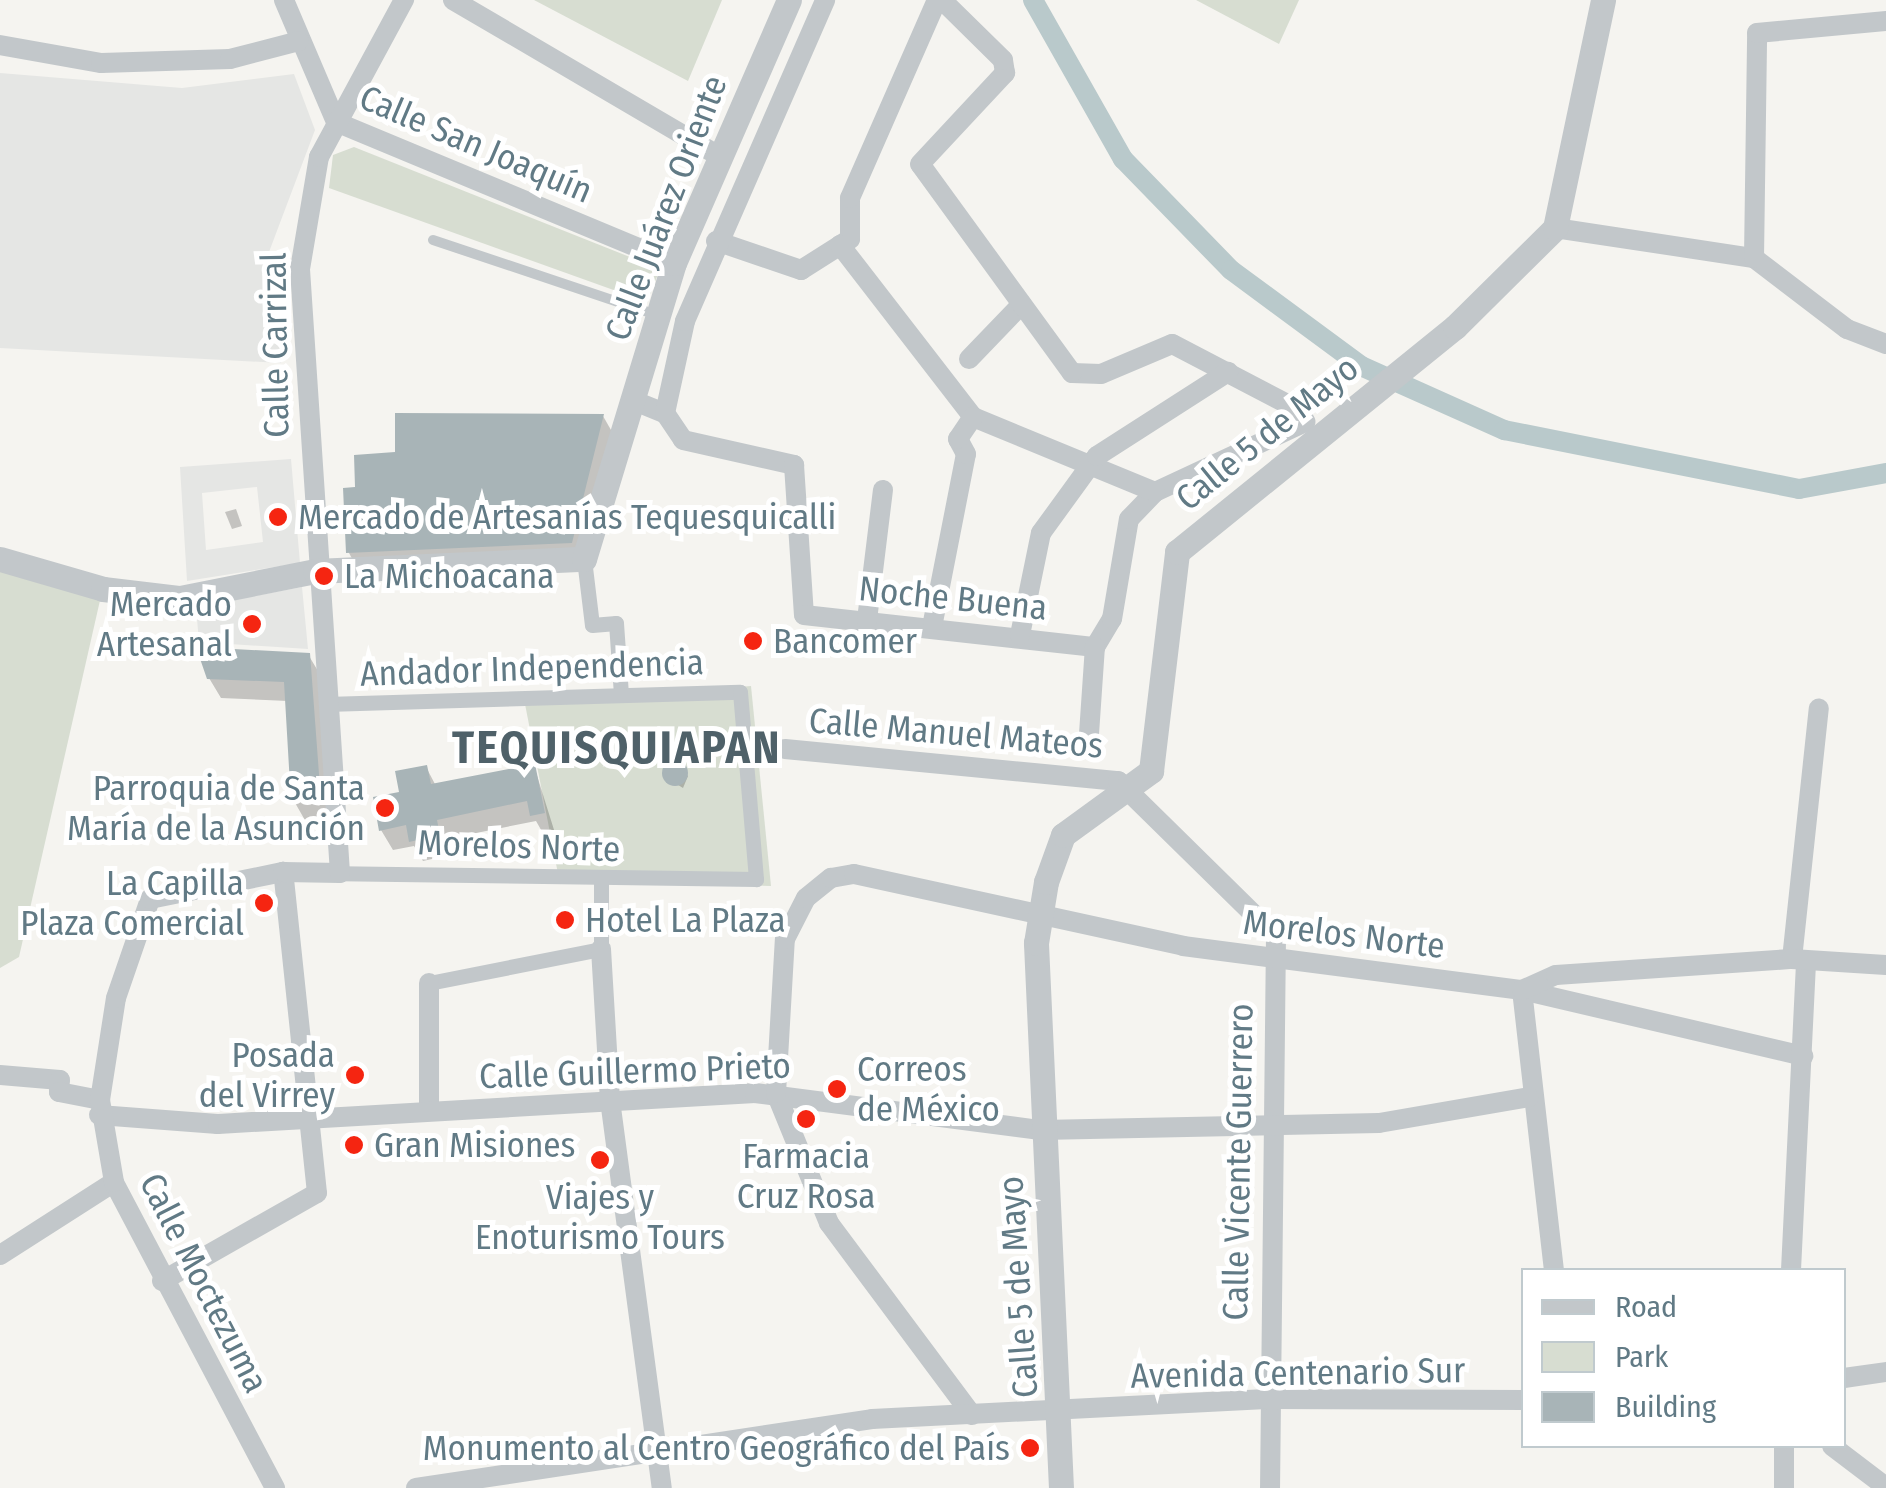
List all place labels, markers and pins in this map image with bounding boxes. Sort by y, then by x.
place label: Mercado de Artesanías Tequesquicalli [298,496,836,538]
marker: Mercado de Artesanías Tequesquicalli [267,506,289,528]
place label: La Michoacana [344,555,554,597]
marker: La Michoacana [313,565,335,587]
place label: Mercado Artesanal [97,583,232,665]
marker: Mercado Artesanal [241,613,263,635]
place label: Bancomer [773,620,917,662]
marker: Bancomer [742,630,764,652]
place label: Parroquia de Santa María de la Asunción [67,767,365,849]
marker: Parroquia de Santa María de la Asunción [374,797,396,819]
place label: La Capilla Plaza Comercial [20,862,244,944]
marker: La Capilla Plaza Comercial [253,892,275,914]
place label: Hotel La Plaza [585,899,786,941]
marker: Hotel La Plaza [554,909,576,931]
place label: Posada del Virrey [199,1034,335,1116]
place label: Correos de México [857,1048,1000,1130]
marker: Posada del Virrey [344,1064,366,1086]
marker: Correos de México [826,1078,848,1100]
marker: Farmacia Cruz Rosa [795,1108,817,1130]
place label: Gran Misiones [374,1124,576,1166]
marker: Gran Misiones [343,1134,365,1156]
place label: Farmacia Cruz Rosa [737,1135,875,1217]
marker: Viajes y Enoturismo Tours [589,1149,611,1171]
place label: Viajes y Enoturismo Tours [475,1176,725,1258]
place label: Monumento al Centro Geográfico del País [423,1427,1010,1469]
marker: Monumento al Centro Geográfico del País [1019,1437,1041,1459]

